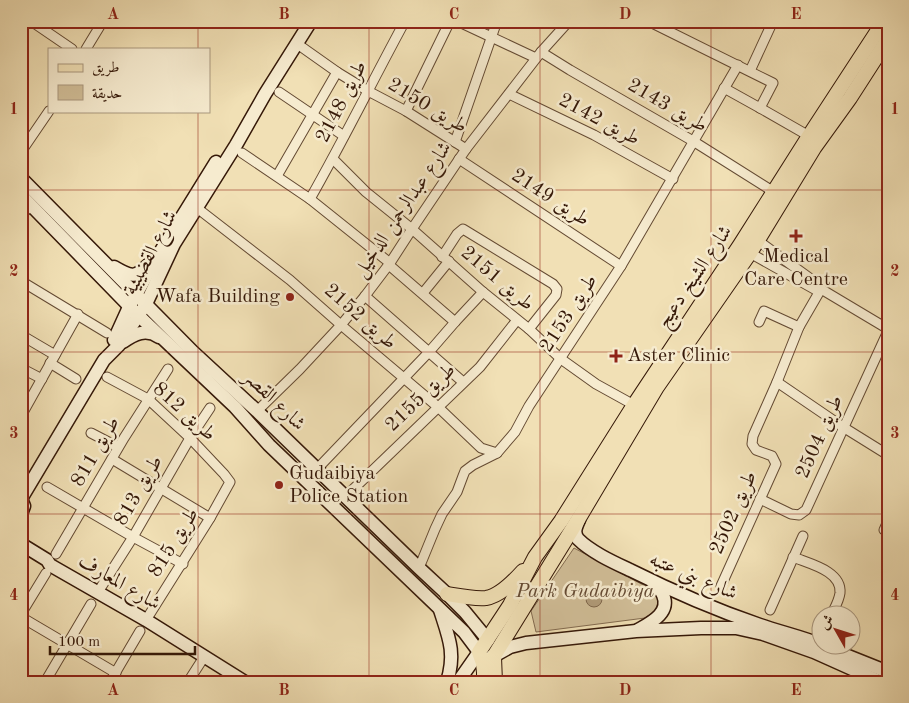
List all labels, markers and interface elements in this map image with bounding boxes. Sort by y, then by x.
text: A [107,7,119,23]
text: B [278,7,290,23]
text: C [449,7,459,23]
text: D [619,7,631,23]
text: E [790,7,802,23]
legend [48,48,210,112]
street label: طريق 2148 [313,58,372,146]
text: طريق [92,61,119,77]
street label: طريق 2150 [383,75,470,138]
street label: طريق 2143 [623,75,710,138]
text: حديقة [92,87,122,102]
street label: طريق 2142 [555,90,643,151]
text: 1 [9,102,19,118]
text: 1 [890,102,900,118]
street label: شارع عبدالرحمن الدخيل [349,138,461,285]
street label: طريق 2149 [507,165,593,231]
street label: شارع القضيبية [120,208,187,301]
street label: شارع الشيخ دعيج [653,222,742,335]
marker: Medical Care Centre [789,229,803,243]
street label: طريق 2151 [456,243,537,316]
place label: Medical Care Centre [744,247,848,290]
text: 2 [9,264,19,280]
text: 2 [890,264,900,280]
street label: طريق 2153 [536,271,602,357]
street label: طريق 2152 [319,280,400,354]
place label: Wafa Building [156,287,280,307]
marker: Wafa Building [284,291,296,303]
place label: Aster Clinic [627,346,730,366]
marker: Aster Clinic [609,349,623,363]
street label: طريق 2155 [382,360,461,437]
street label: شارع القصر [234,366,309,439]
street label: طريق 812 [148,379,219,446]
street label: طريق 2504 [793,392,848,482]
street label: طريق 811 [68,414,125,491]
text: 3 [9,426,19,442]
text: 3 [890,426,900,442]
street label: طريق 813 [111,453,168,530]
place label: Gudaibiya Police Station [289,464,408,507]
street label: طريق 2502 [707,468,762,558]
marker: Gudaibiya Police Station [273,479,285,491]
street label: طريق 815 [145,505,204,581]
street label: شارع بني عتبه [644,550,740,610]
street label: شارع المعارف [71,552,164,620]
park label: Park Gudaibiya [515,582,654,602]
text: 4 [9,588,19,604]
text: 4 [890,588,900,604]
north arrow [812,606,862,656]
text: ش [817,613,837,632]
scale bar [50,623,195,655]
text: 100 m [58,635,100,650]
text: A [107,683,119,699]
text: B [278,683,290,699]
text: C [449,683,459,699]
text: D [619,683,631,699]
text: E [790,683,802,699]

